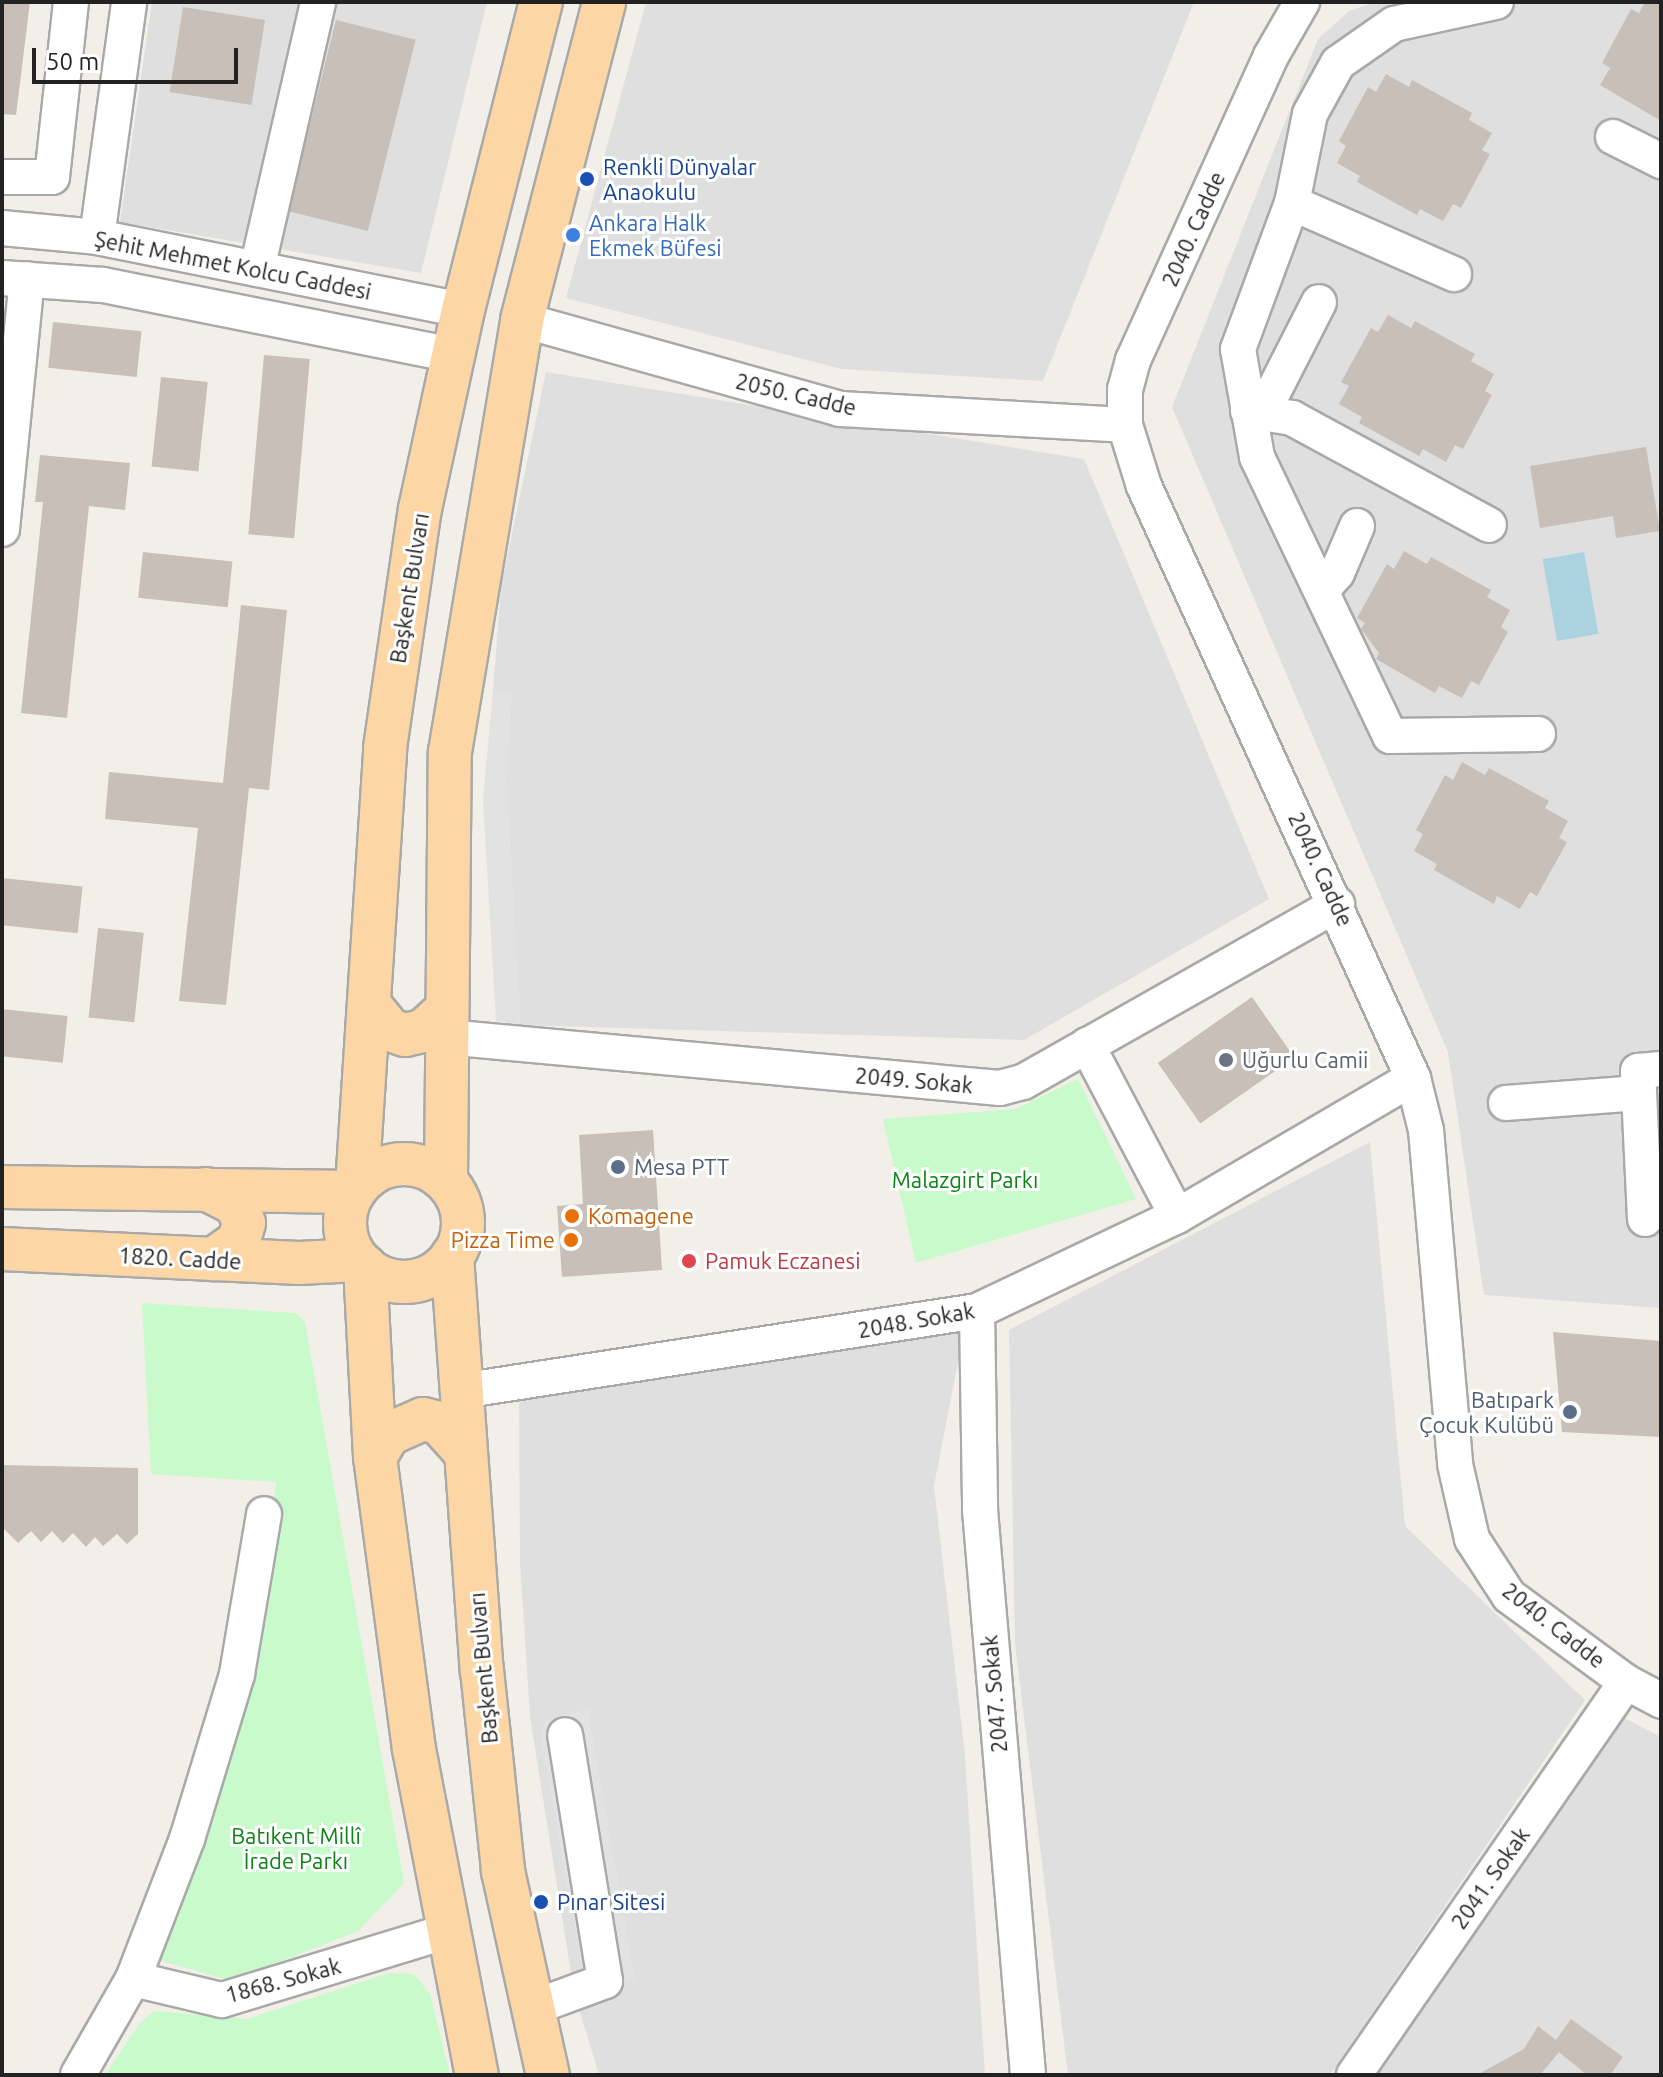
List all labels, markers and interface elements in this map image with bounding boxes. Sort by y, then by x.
scale bar [36,32,242,82]
text: 50 m [46,48,99,75]
place label: Renkli Dünyalar Anaokulu [603,153,756,204]
street label: 2040. Cadde [1156,168,1230,290]
marker: Renkli Dünyalar Anaokulu [578,170,596,188]
place label: Ankara Halk Ekmek Büfesi [589,209,722,260]
street label: Şehit Mehmet Kolcu Caddesi [93,225,373,305]
marker: Ankara Halk Ekmek Büfesi [564,226,582,244]
street label: 2050. Cadde [733,367,859,421]
street label: Başkent Bulvarı [384,511,434,665]
street label: 2040. Cadde [1283,808,1359,930]
place label: Uğurlu Camii [1242,1047,1368,1073]
marker: Uğurlu Camii [1217,1051,1235,1069]
street label: 2049. Sokak [854,1062,974,1098]
place label: Mesa PTT [634,1154,729,1180]
marker: Mesa PTT [609,1158,627,1176]
park label: Malazgirt Parkı [892,1167,1038,1193]
place label: Komagene [588,1203,694,1229]
marker: Komagene [563,1207,581,1225]
place label: Pizza Time [451,1227,555,1253]
marker: Pizza Time [562,1231,580,1249]
street label: 1820. Cadde [118,1242,242,1274]
place label: Pamuk Eczanesi [705,1248,860,1274]
marker: Pamuk Eczanesi [680,1252,698,1270]
street label: 2048. Sokak [856,1297,976,1343]
place label: Batıpark Çocuk Kulübü [1419,1386,1554,1438]
marker: Batıpark Çocuk Kulübü [1561,1403,1579,1421]
street label: 2040. Cadde [1497,1577,1611,1673]
street label: Başkent Bulvarı [463,1591,503,1745]
street label: 2047. Sokak [976,1634,1012,1754]
park label: Batıkent Millî İrade Parkı [231,1822,361,1874]
street label: 2041. Sokak [1445,1822,1535,1934]
place label: Pınar Sitesi [557,1889,665,1915]
marker: Pınar Sitesi [532,1893,550,1911]
street label: 1868. Sokak [223,1952,343,2008]

